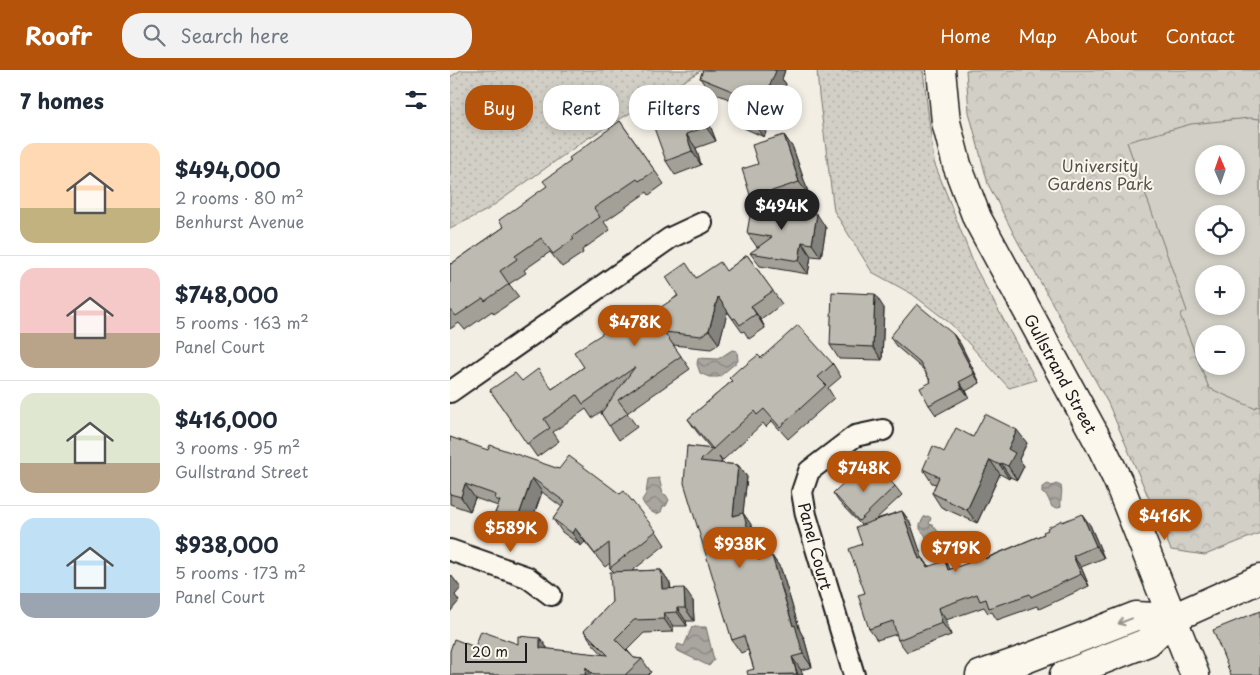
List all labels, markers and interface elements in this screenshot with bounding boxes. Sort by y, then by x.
search box [122,13,472,58]
text: Roofr [25,17,92,53]
icon: search [140,21,168,49]
text: Search here [180,21,289,49]
text: Home [940,22,990,49]
text: Map [1018,22,1057,49]
text: About [1085,22,1137,49]
text: Contact [1165,22,1235,49]
text: 7 homes [20,84,104,116]
chip: Buy [465,85,533,130]
chip: Rent [543,85,619,130]
chip: Filters [629,85,718,130]
chip: New [728,85,802,130]
icon: filters [402,86,430,114]
north arrow [1195,145,1245,195]
map controls [1195,145,1245,375]
text: $494,000 [175,153,281,185]
park label: University Gardens Park [1047,153,1153,195]
icon: home [60,163,120,223]
text: 2 rooms · 80 m² [175,185,304,209]
pin: $494K [747,189,817,231]
text: $494K [755,193,809,217]
button: locate [1195,205,1245,255]
text: Benhurst Avenue [175,209,304,233]
button: + [1195,265,1245,315]
text: $748,000 [175,278,278,310]
icon: home [60,288,120,348]
pin: $478K [600,304,670,347]
text: $478K [609,309,661,333]
street label: Gullstrand Street [1019,309,1104,438]
text: 5 rooms · 163 m² [175,310,309,334]
button: − [1195,325,1245,375]
text: Panel Court [175,334,265,358]
text: $416,000 [175,403,278,435]
icon: home [60,413,120,473]
text: 3 rooms · 95 m² [175,435,300,459]
pin: $748K [829,450,899,493]
text: $748K [838,455,890,479]
text: Gullstrand Street [175,459,308,483]
pin: $416K [1130,498,1200,541]
street label: Panel Court [793,500,839,593]
text: $416K [1139,503,1191,527]
pin: $589K [476,510,546,553]
text: $589K [485,515,537,539]
pin: $938K [705,526,775,569]
text: $938,000 [175,528,279,560]
pin: $719K [921,530,991,573]
text: $938K [714,531,766,555]
text: $719K [932,535,980,559]
icon: home [60,538,120,598]
text: 5 rooms · 173 m² [175,560,306,584]
text: Panel Court [175,584,265,608]
one-way arrow [1118,617,1133,626]
scale bar [465,640,528,663]
text: 20 m [472,641,508,662]

